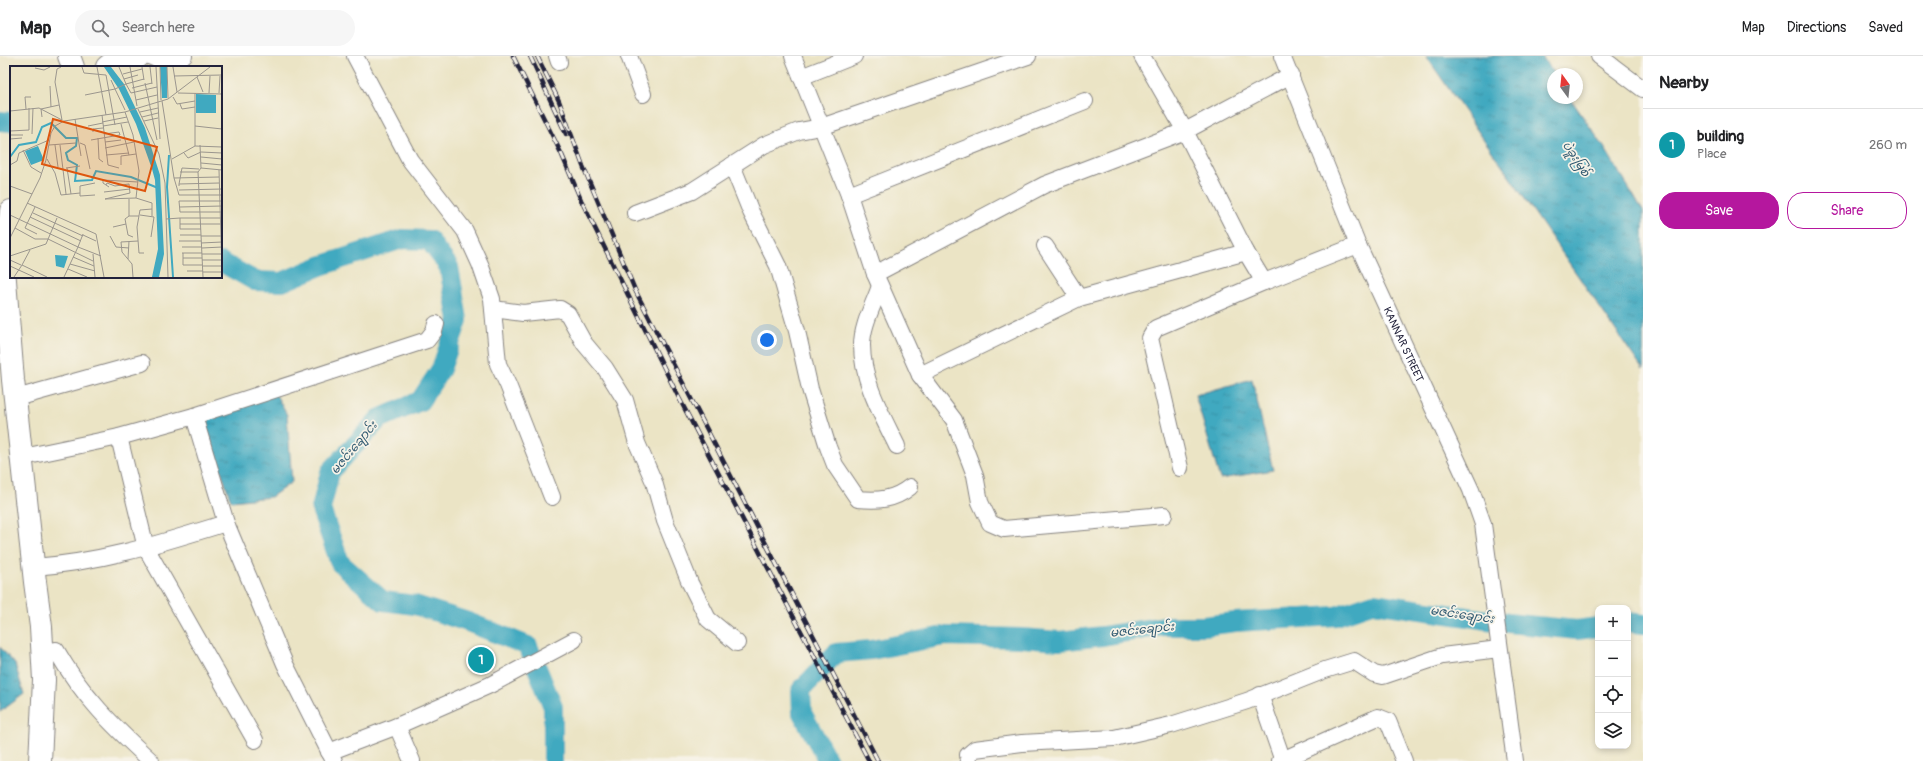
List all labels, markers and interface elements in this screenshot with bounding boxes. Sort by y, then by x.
search box [75,10,355,46]
text: Map [20,16,51,40]
icon: search [89,17,111,39]
text: Search here [121,18,195,37]
text: Map [1742,19,1765,36]
text: Directions [1787,19,1846,36]
text: Saved [1868,19,1903,36]
inset map [10,66,222,278]
north arrow [1547,68,1583,104]
text: Nearby [1659,72,1708,93]
text: building [1697,127,1744,146]
water label: ပဲခူးမြစ် [1557,137,1595,181]
text: 1 [1669,137,1675,153]
text: 260 m [1869,137,1907,153]
text: Place [1697,146,1726,162]
button: Save [1659,192,1779,229]
button: Share [1787,192,1907,229]
street label: KANNAR STREET [1381,305,1427,384]
your location [757,330,777,350]
water label: မဇင်းချောင်း [326,417,382,479]
water label: မဇင်းချောင်း [1429,601,1496,629]
map controls [1595,605,1631,749]
button: + [1595,605,1631,641]
water label: မဇင်းချောင်း [1109,617,1176,643]
button: − [1595,641,1631,677]
pin: 1 [468,645,494,675]
button: locate [1595,677,1631,713]
button: layers [1595,713,1631,749]

